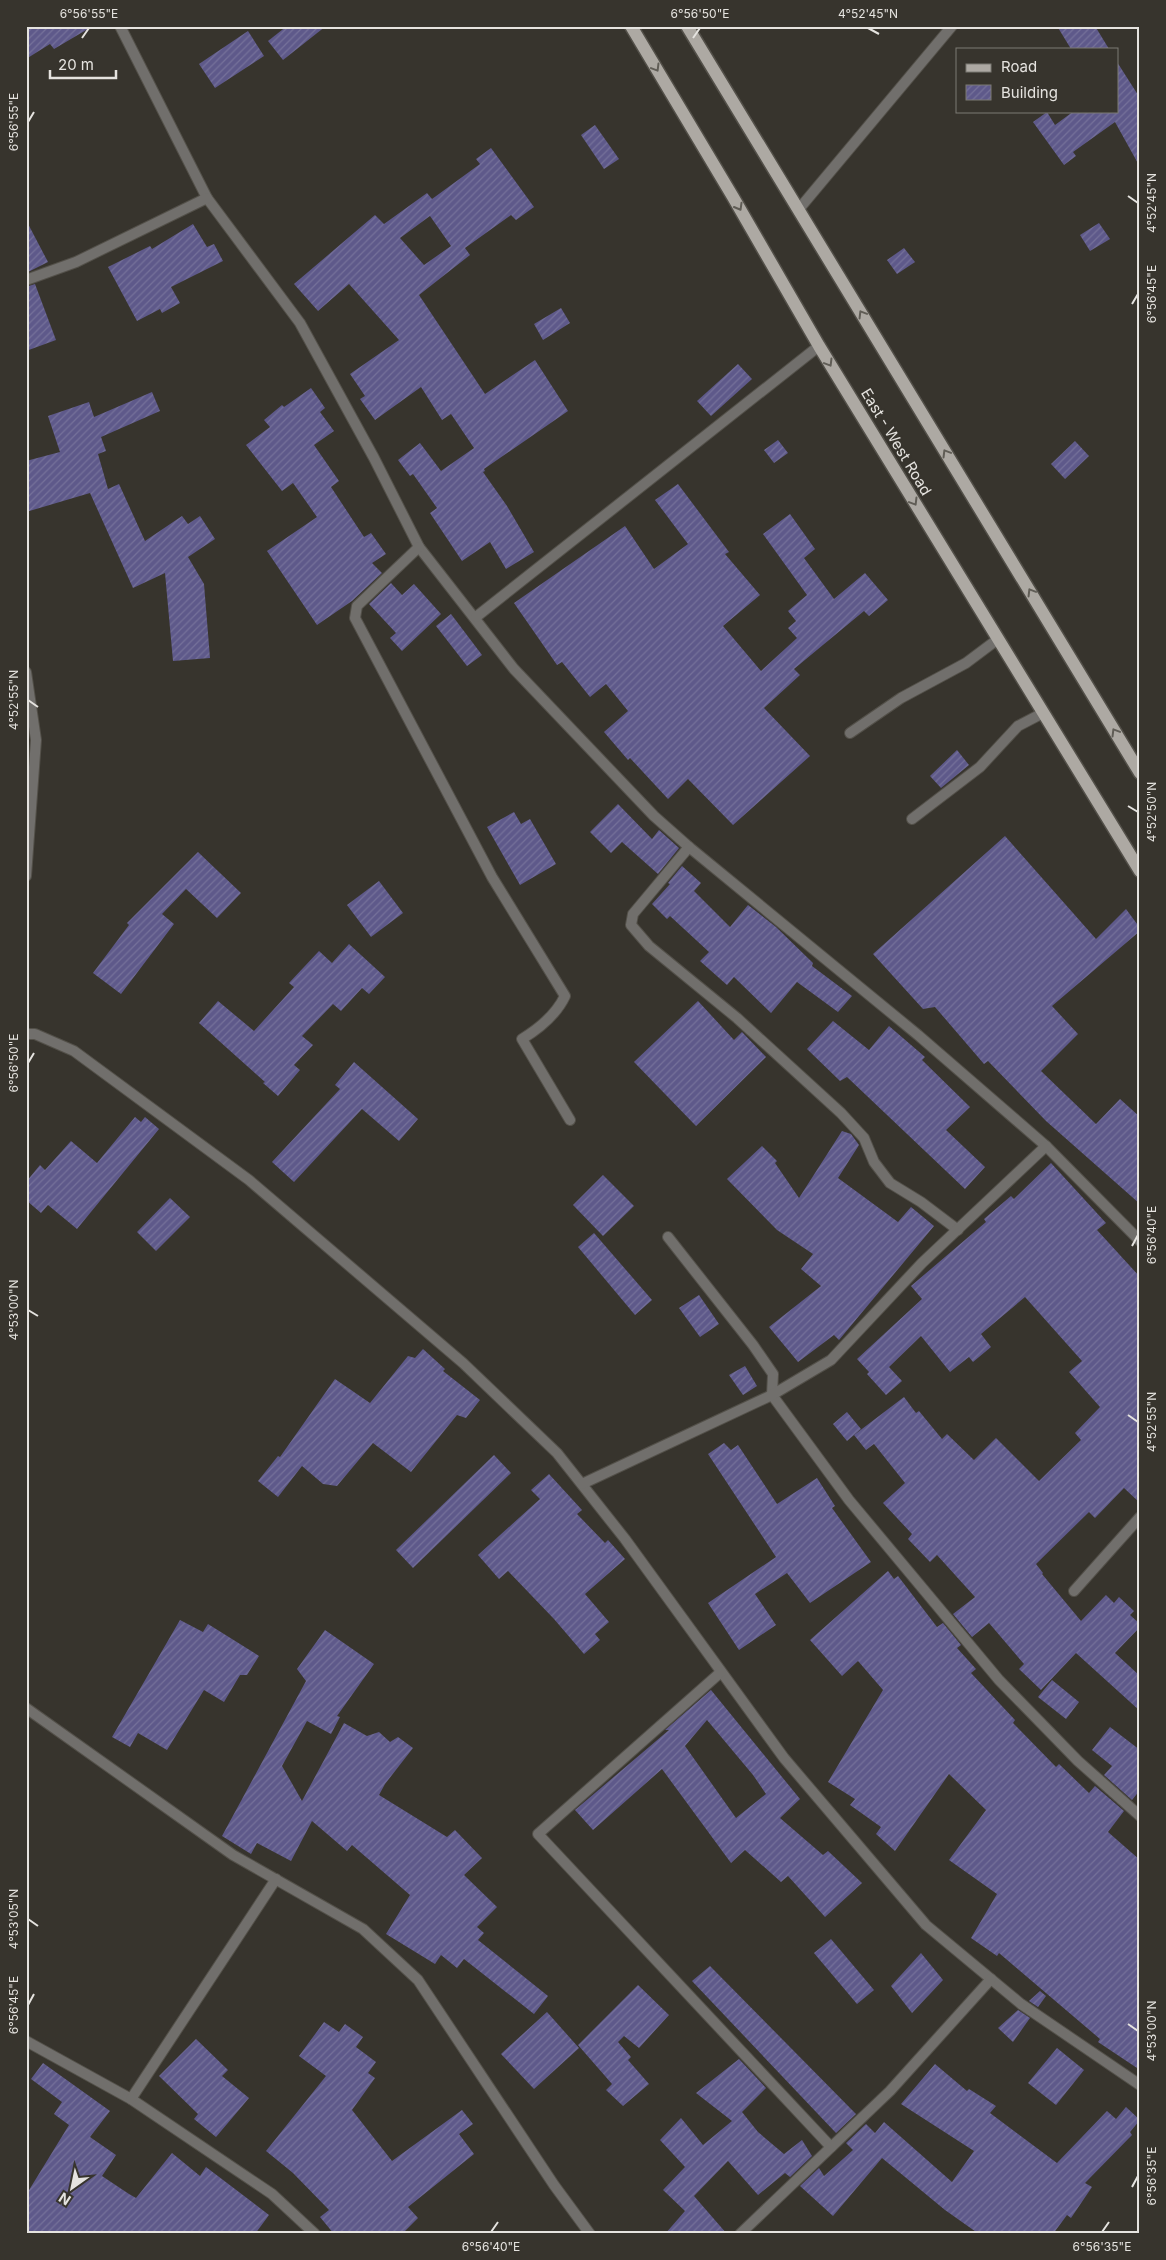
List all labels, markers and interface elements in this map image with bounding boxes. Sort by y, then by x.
text: 6°56'55"E [60,6,118,21]
text: 6°56'50"E [671,6,729,21]
text: 4°52'45"N [838,6,898,21]
scale bar [50,48,116,80]
legend [956,48,1118,112]
text: 20 m [58,55,94,74]
text: Road [1001,57,1037,76]
one-way arrow [649,62,659,71]
text: Building [1001,83,1058,102]
text: 6°56'55"E [6,93,21,151]
text: 4°52'45"N [1144,173,1159,233]
one-way arrow [733,202,743,211]
text: 6°56'45"E [1144,265,1159,323]
one-way arrow [859,311,869,320]
one-way arrow [823,358,833,367]
street label: East - West Road [857,385,936,499]
one-way arrow [943,450,953,459]
one-way arrow [908,496,917,505]
one-way arrow [1027,589,1037,598]
text: 4°52'55"N [6,670,21,730]
one-way arrow [1111,728,1121,737]
text: 4°52'50"N [1144,782,1159,842]
text: 6°56'50"E [6,1034,21,1092]
text: 6°56'40"E [1144,1206,1159,1264]
text: 4°53'00"N [6,1279,21,1341]
text: 4°52'55"N [1144,1392,1159,1452]
text: 4°53'05"N [6,1889,21,1949]
text: 6°56'45"E [6,1976,21,2034]
text: 4°53'00"N [1144,2000,1159,2062]
text: 6°56'35"E [1144,2147,1159,2205]
north arrow [48,2162,98,2212]
text: N [56,2189,74,2209]
text: 6°56'40"E [462,2239,520,2254]
text: 6°56'35"E [1073,2239,1131,2254]

